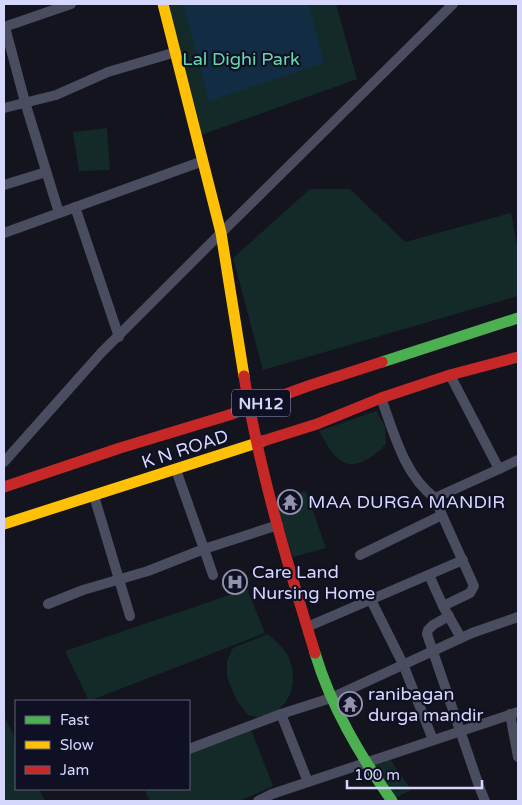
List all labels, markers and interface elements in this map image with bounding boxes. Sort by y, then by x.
park label: Lal Dighi Park [182,48,300,70]
road number: NH12 [232,389,290,416]
street label: K N ROAD [139,425,231,473]
temple icon: MAA DURGA MANDIR [277,489,303,515]
place label: MAA DURGA MANDIR [308,491,505,513]
place label: Care Land Nursing Home [252,561,375,604]
hospital icon: Care Land Nursing Home [222,569,248,595]
place label: ranibagan durga mandir [368,683,484,726]
temple icon: ranibagan durga mandir [337,691,363,717]
legend [15,700,190,790]
text: Fast [60,711,90,729]
text: Slow [60,736,94,754]
scale bar [347,758,482,790]
text: Jam [60,761,89,779]
text: 100 m [354,766,400,784]

